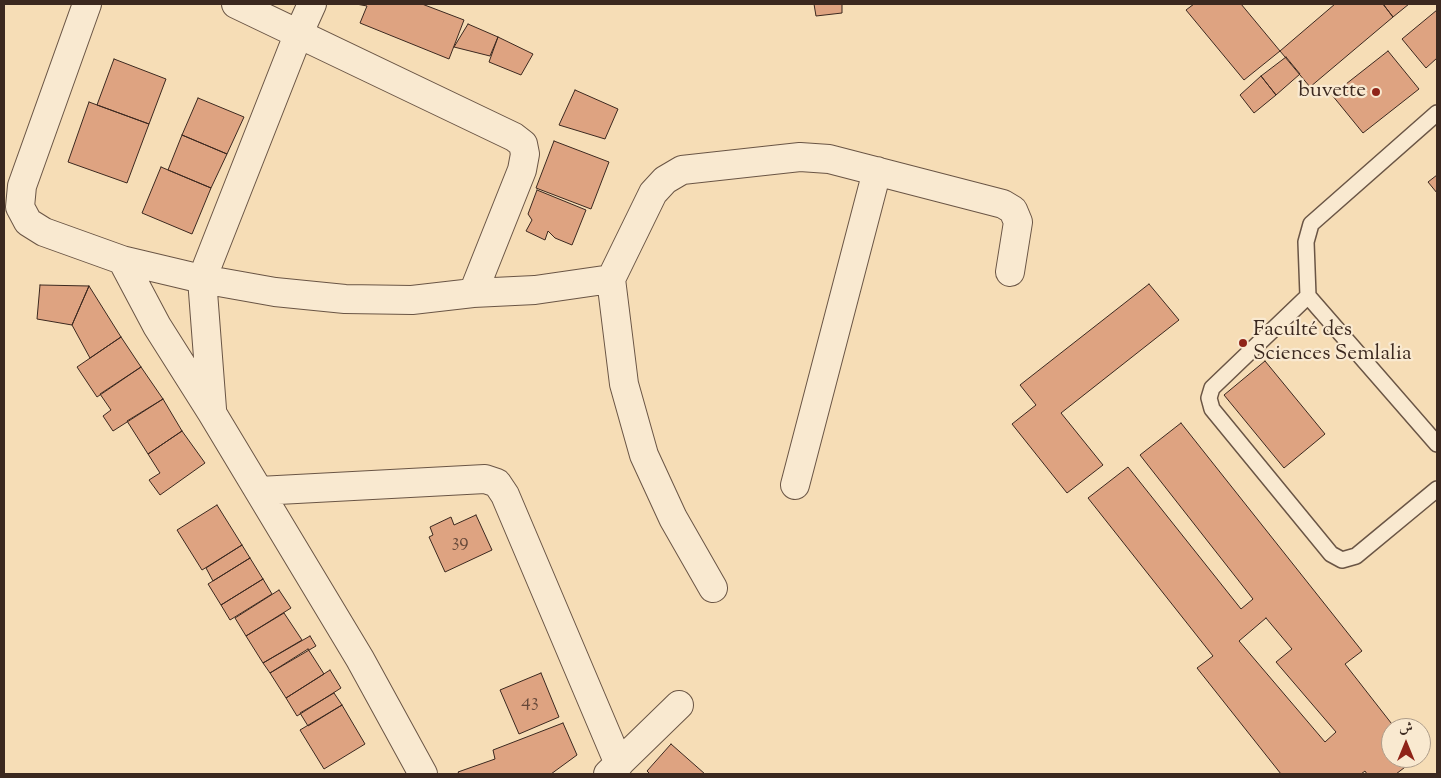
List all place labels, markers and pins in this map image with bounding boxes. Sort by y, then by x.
place label: buvette [1298,79,1366,105]
marker: buvette [1370,86,1382,98]
place label: Faculté des Sciences Semlalia [1253,318,1412,368]
marker: Faculté des Sciences Semlalia [1237,337,1249,349]

